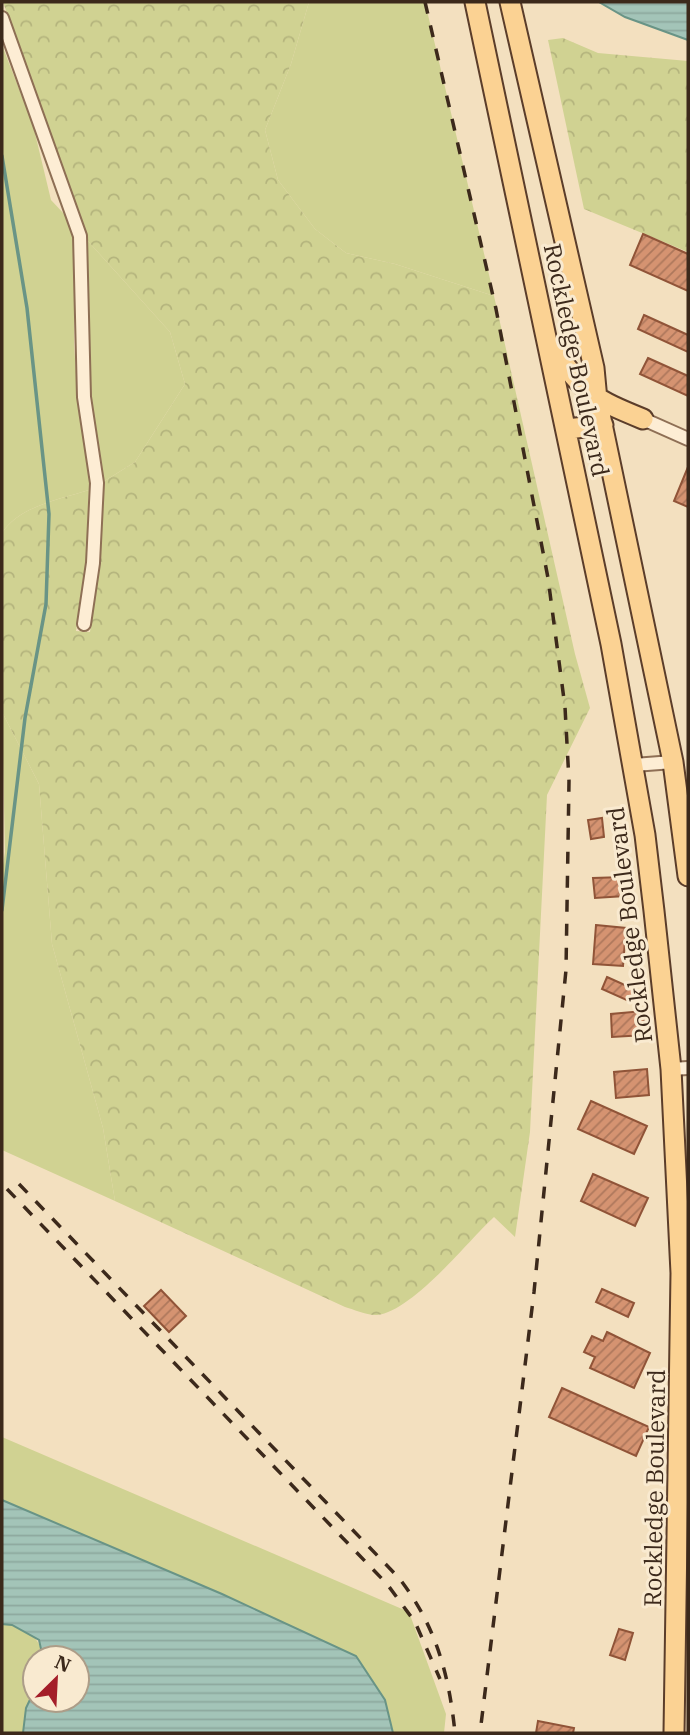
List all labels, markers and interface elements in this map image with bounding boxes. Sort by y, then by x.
street label: Rockledge Boulevard [537,240,617,480]
street label: Rockledge Boulevard [599,805,659,1045]
street label: Rockledge Boulevard [636,1369,672,1607]
north arrow [21,1644,91,1714]
text: N [51,1649,75,1677]

